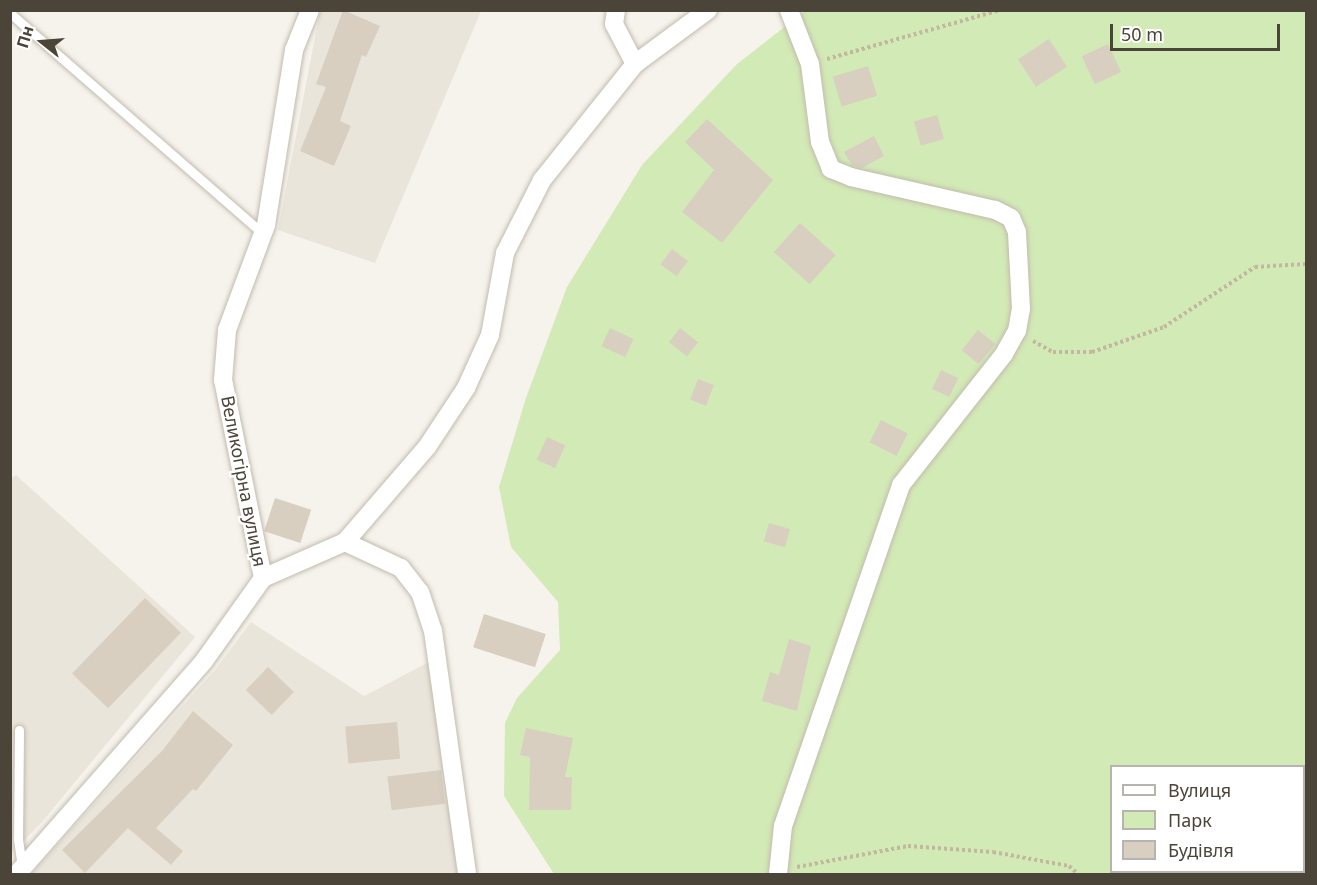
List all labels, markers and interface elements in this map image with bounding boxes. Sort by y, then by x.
north arrow [12,12,72,72]
scale bar [1113,12,1282,50]
text: 50 m [1121,22,1163,46]
text: Пн [11,23,39,51]
street label: Великогірна вулиця [217,394,271,568]
legend [1110,765,1305,873]
text: Вулиця [1168,778,1231,802]
text: Парк [1168,808,1212,832]
text: Будівля [1168,838,1234,862]

